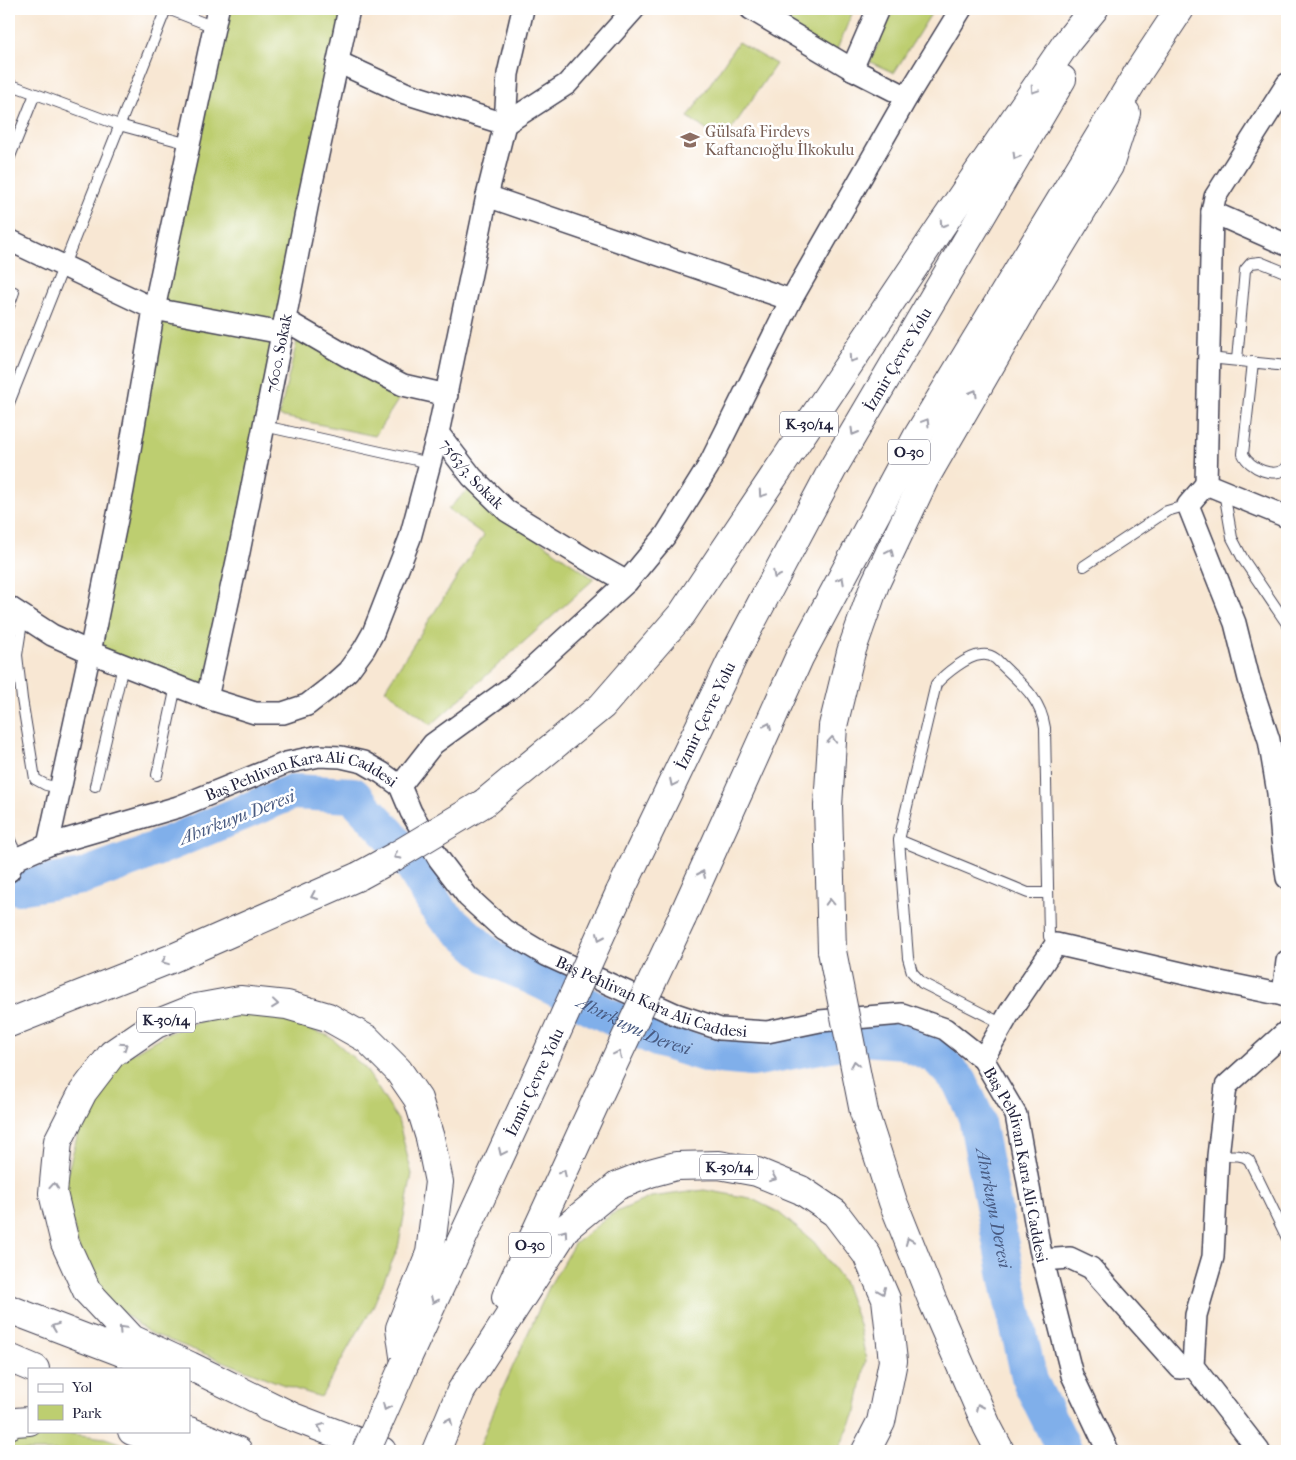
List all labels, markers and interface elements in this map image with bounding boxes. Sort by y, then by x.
one-way arrow [1031,84,1040,94]
place label: Gülsafa Firdevs Kaftancıoğlu İlkokulu [705,122,854,159]
school or university icon: Gülsafa Firdevs Kaftancıoğlu İlkokulu [679,129,701,151]
one-way arrow [1013,151,1023,160]
one-way arrow [940,219,949,228]
street label: İzmir Çevre Yolu [860,304,936,415]
street label: 7600. Sokak [262,311,296,395]
one-way arrow [849,353,858,363]
one-way arrow [968,389,978,398]
road number: K-30/14 [780,412,838,436]
one-way arrow [920,419,930,428]
one-way arrow [851,427,861,436]
street label: 7563/3. Sokak [436,435,508,513]
road number: O-30 [888,440,930,464]
one-way arrow [759,489,768,498]
one-way arrow [884,548,894,557]
one-way arrow [773,570,783,579]
one-way arrow [834,577,844,586]
street label: İzmir Çevre Yolu [671,659,739,772]
one-way arrow [762,722,773,731]
one-way arrow [827,736,838,744]
text: Baş Pehlivan Kara Ali Caddesi [202,746,401,805]
one-way arrow [668,778,679,787]
street label: Baş Pehlivan Kara Ali Caddesi [198,779,402,809]
water label: Ahırkuyu Deresi [175,785,300,850]
one-way arrow [393,849,402,859]
one-way arrow [695,870,706,879]
one-way arrow [310,889,319,900]
one-way arrow [825,898,836,906]
one-way arrow [596,932,606,941]
street label: Baş Pehlivan Kara Ali Caddesi [553,952,748,1041]
one-way arrow [161,955,170,965]
water label: Ahırkuyu Deresi [572,991,695,1060]
one-way arrow [272,998,280,1009]
road number: K-30/14 [137,1008,195,1032]
street label: İzmir Çevre Yolu [501,1025,569,1140]
one-way arrow [118,1043,127,1052]
one-way arrow [612,1051,622,1060]
one-way arrow [850,1060,860,1068]
street label: Baş Pehlivan Kara Ali Caddesi [980,1063,1052,1265]
water label: Ahırkuyu Deresi [971,1144,1016,1272]
one-way arrow [498,1147,508,1156]
road number: K-30/14 [700,1154,758,1180]
one-way arrow [557,1169,567,1178]
one-way arrow [768,1172,777,1182]
one-way arrow [48,1182,59,1190]
one-way arrow [558,1229,567,1239]
road number: O-30 [509,1232,551,1258]
one-way arrow [905,1238,915,1246]
one-way arrow [877,1286,887,1294]
one-way arrow [429,1295,440,1304]
one-way arrow [51,1323,60,1333]
one-way arrow [119,1325,128,1334]
legend [28,1368,190,1432]
text: Yol [71,1378,92,1396]
one-way arrow [381,1402,392,1411]
one-way arrow [975,1403,986,1412]
text: Park [72,1404,102,1422]
one-way arrow [442,1417,453,1426]
one-way arrow [317,1423,326,1433]

